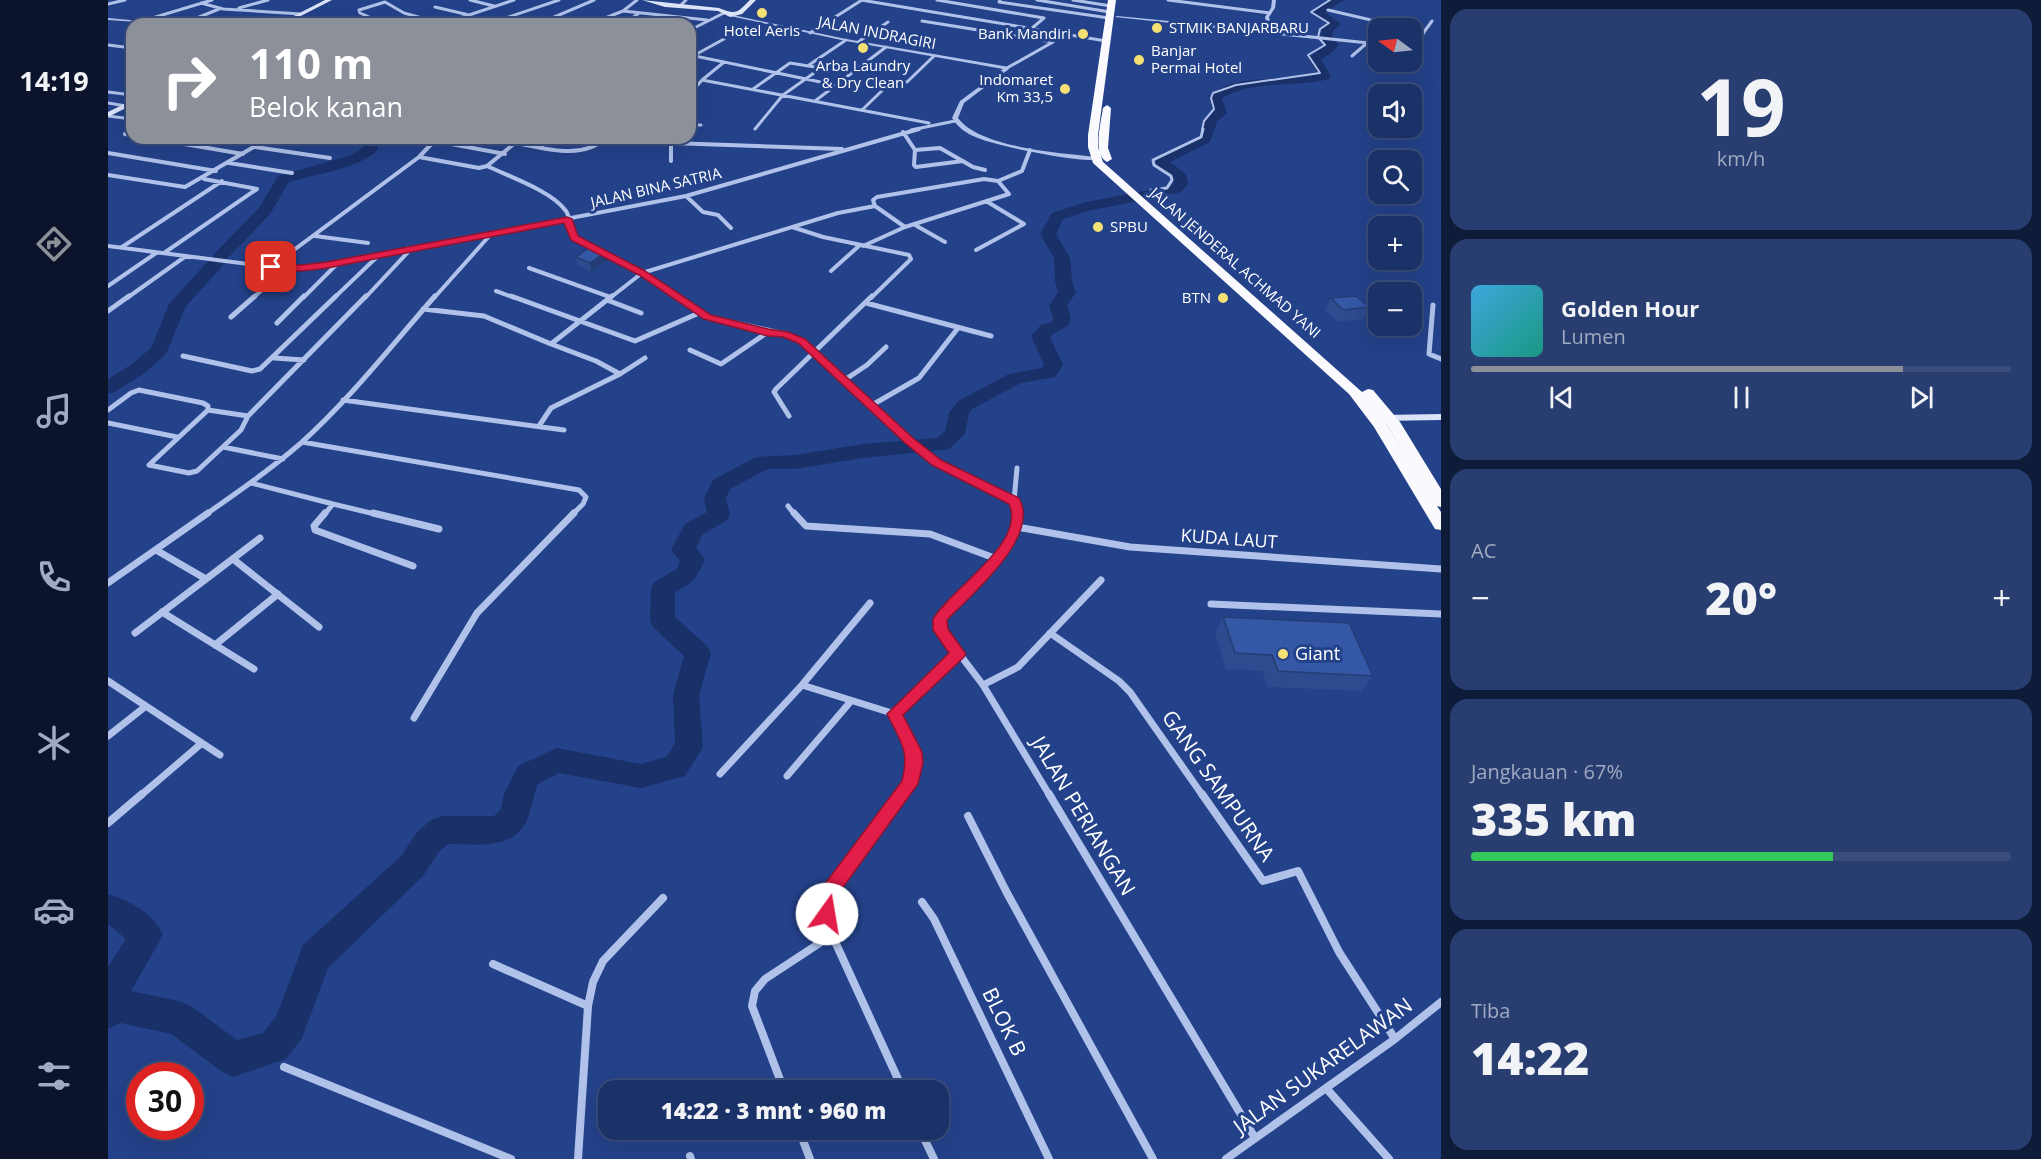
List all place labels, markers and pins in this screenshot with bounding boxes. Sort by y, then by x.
marker: Hotel Aeris [755,6,769,20]
place label: STMIK BANJARBARU [1169,17,1309,37]
place label: Hotel Aeris [724,20,800,40]
marker: STMIK BANJARBARU [1150,21,1164,35]
place label: Bank Mandiri [978,23,1071,43]
marker: Bank Mandiri [1076,27,1090,41]
place label: Banjar Permai Hotel [1151,40,1242,77]
marker: Arba Laundry & Dry Clean [856,41,870,55]
marker: Banjar Permai Hotel [1132,53,1146,67]
place label: Arba Laundry & Dry Clean [816,55,911,92]
place label: Indomaret Km 33,5 [979,69,1053,106]
marker: Indomaret Km 33,5 [1058,82,1072,96]
place label: SPBU [1110,216,1148,236]
marker: SPBU [1091,220,1105,234]
pin [245,241,296,292]
place label: BTN [1182,287,1211,307]
marker: BTN [1216,291,1230,305]
place label: Giant [1295,641,1340,665]
marker: Giant [1276,647,1290,661]

